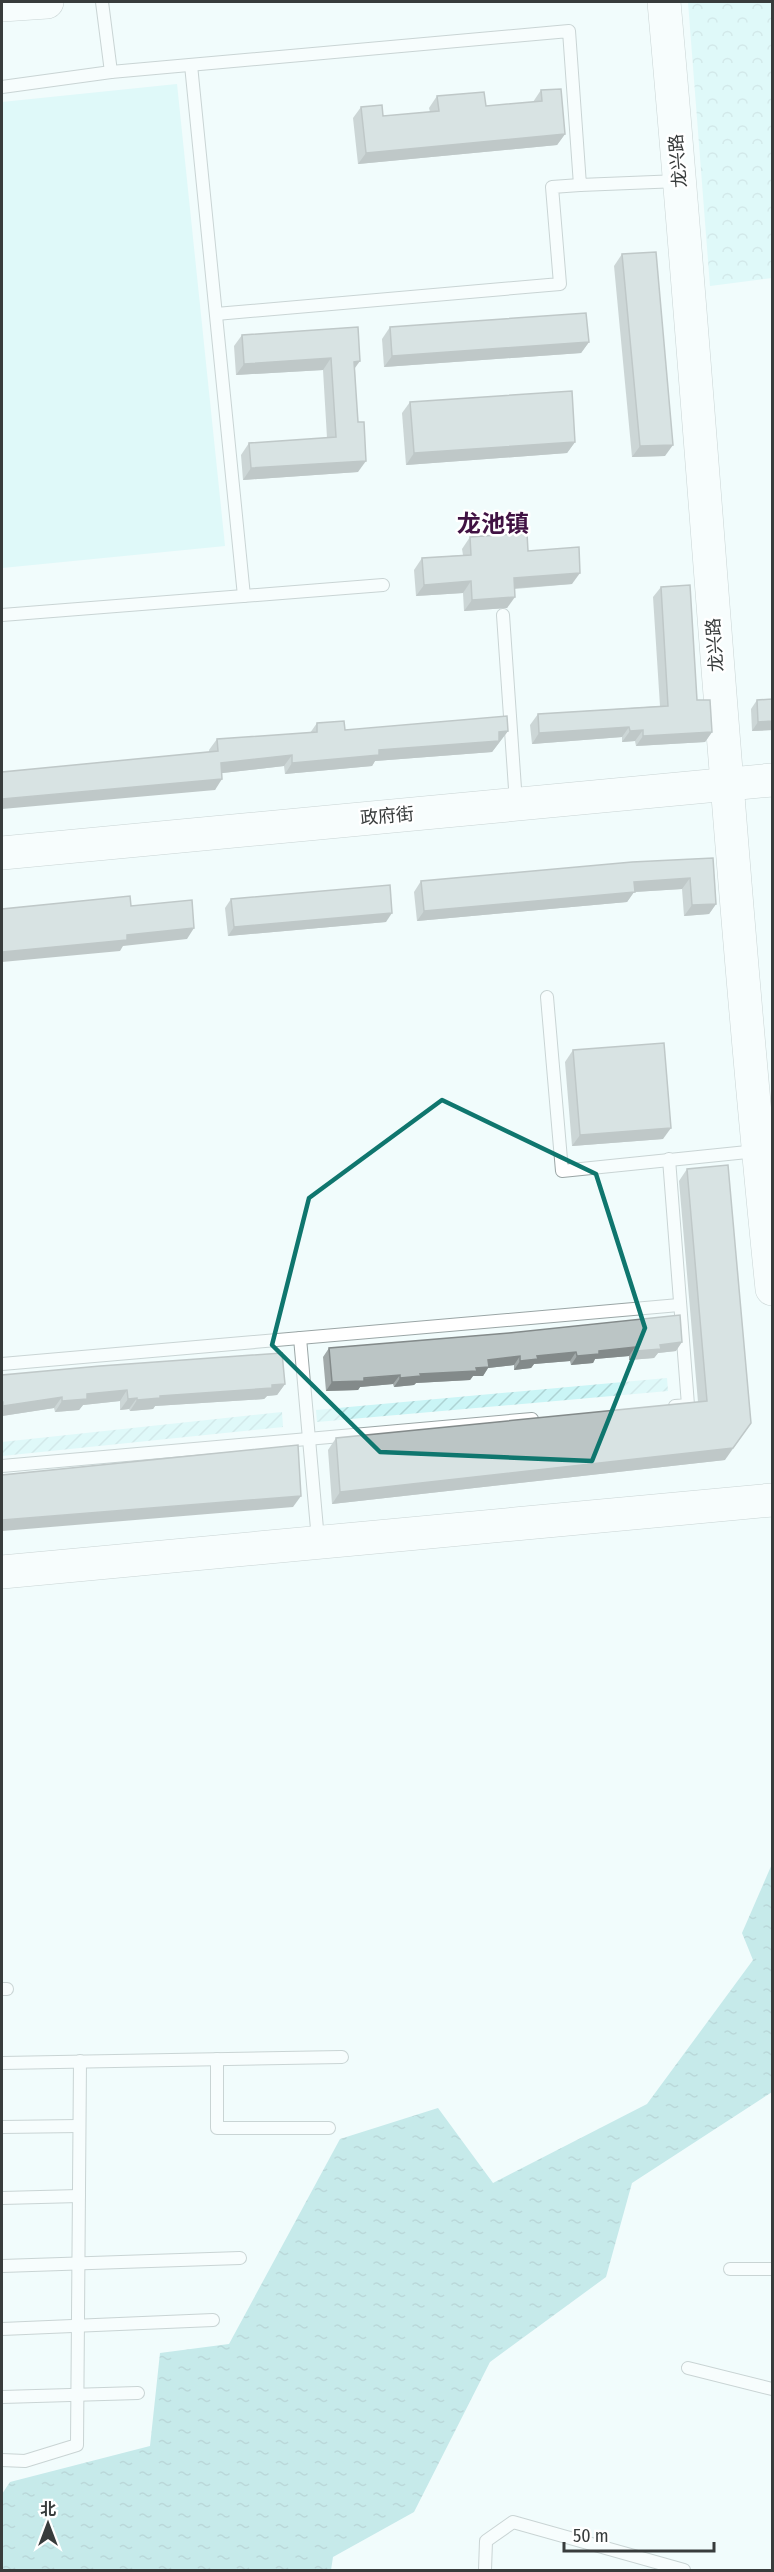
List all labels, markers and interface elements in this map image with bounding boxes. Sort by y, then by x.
street label: 龙兴路 [665,133,691,189]
district label: 龙池镇 [457,510,529,538]
street label: 龙兴路 [702,617,728,673]
street label: 政府街 [359,803,415,829]
north arrow [18,2494,78,2554]
text: 北 [40,2500,56,2519]
scale bar [564,2515,714,2553]
text: 50 m [573,2525,609,2547]

